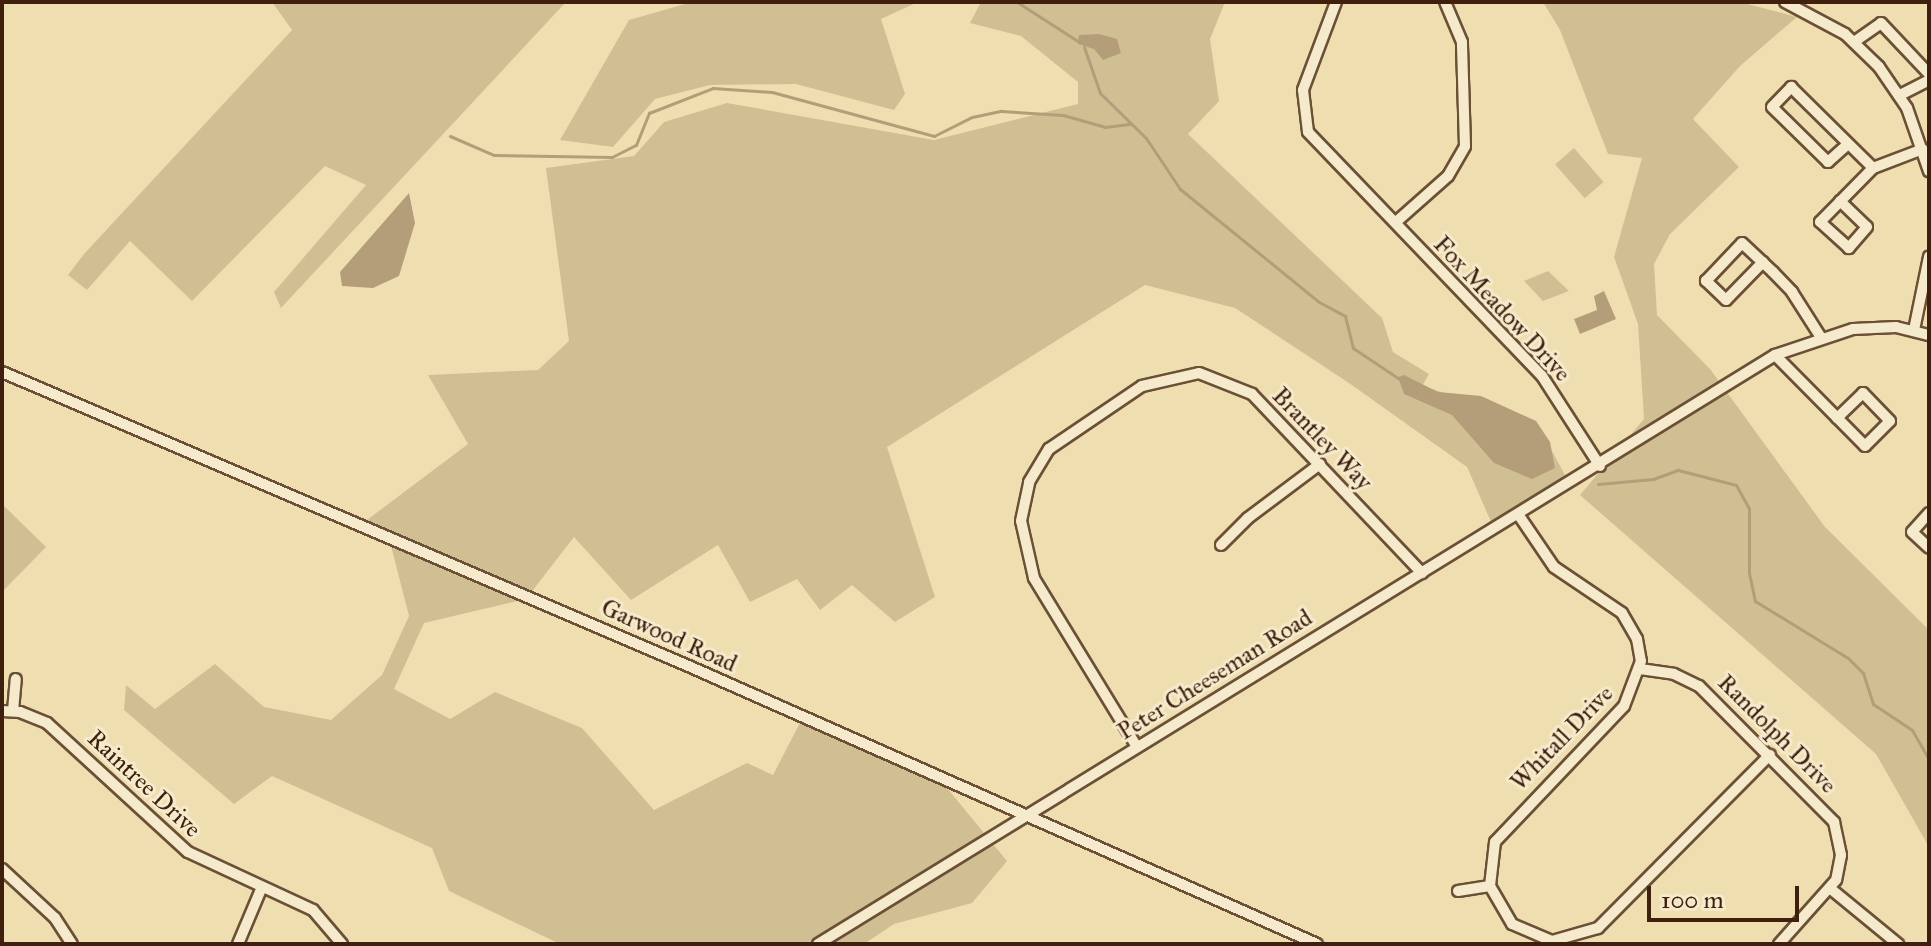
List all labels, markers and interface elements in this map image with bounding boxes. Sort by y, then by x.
street label: Fox Meadow Drive [1427,230,1577,388]
street label: Brantley Way [1266,382,1378,496]
street label: Garwood Road [597,593,741,679]
street label: Peter Cheeseman Road [1112,603,1318,747]
street label: Randolph Drive [1711,668,1843,800]
street label: Whitall Drive [1505,679,1619,797]
street label: Raintree Drive [81,724,207,844]
scale bar [1651,870,1803,920]
text: 100 m [1661,885,1724,915]

